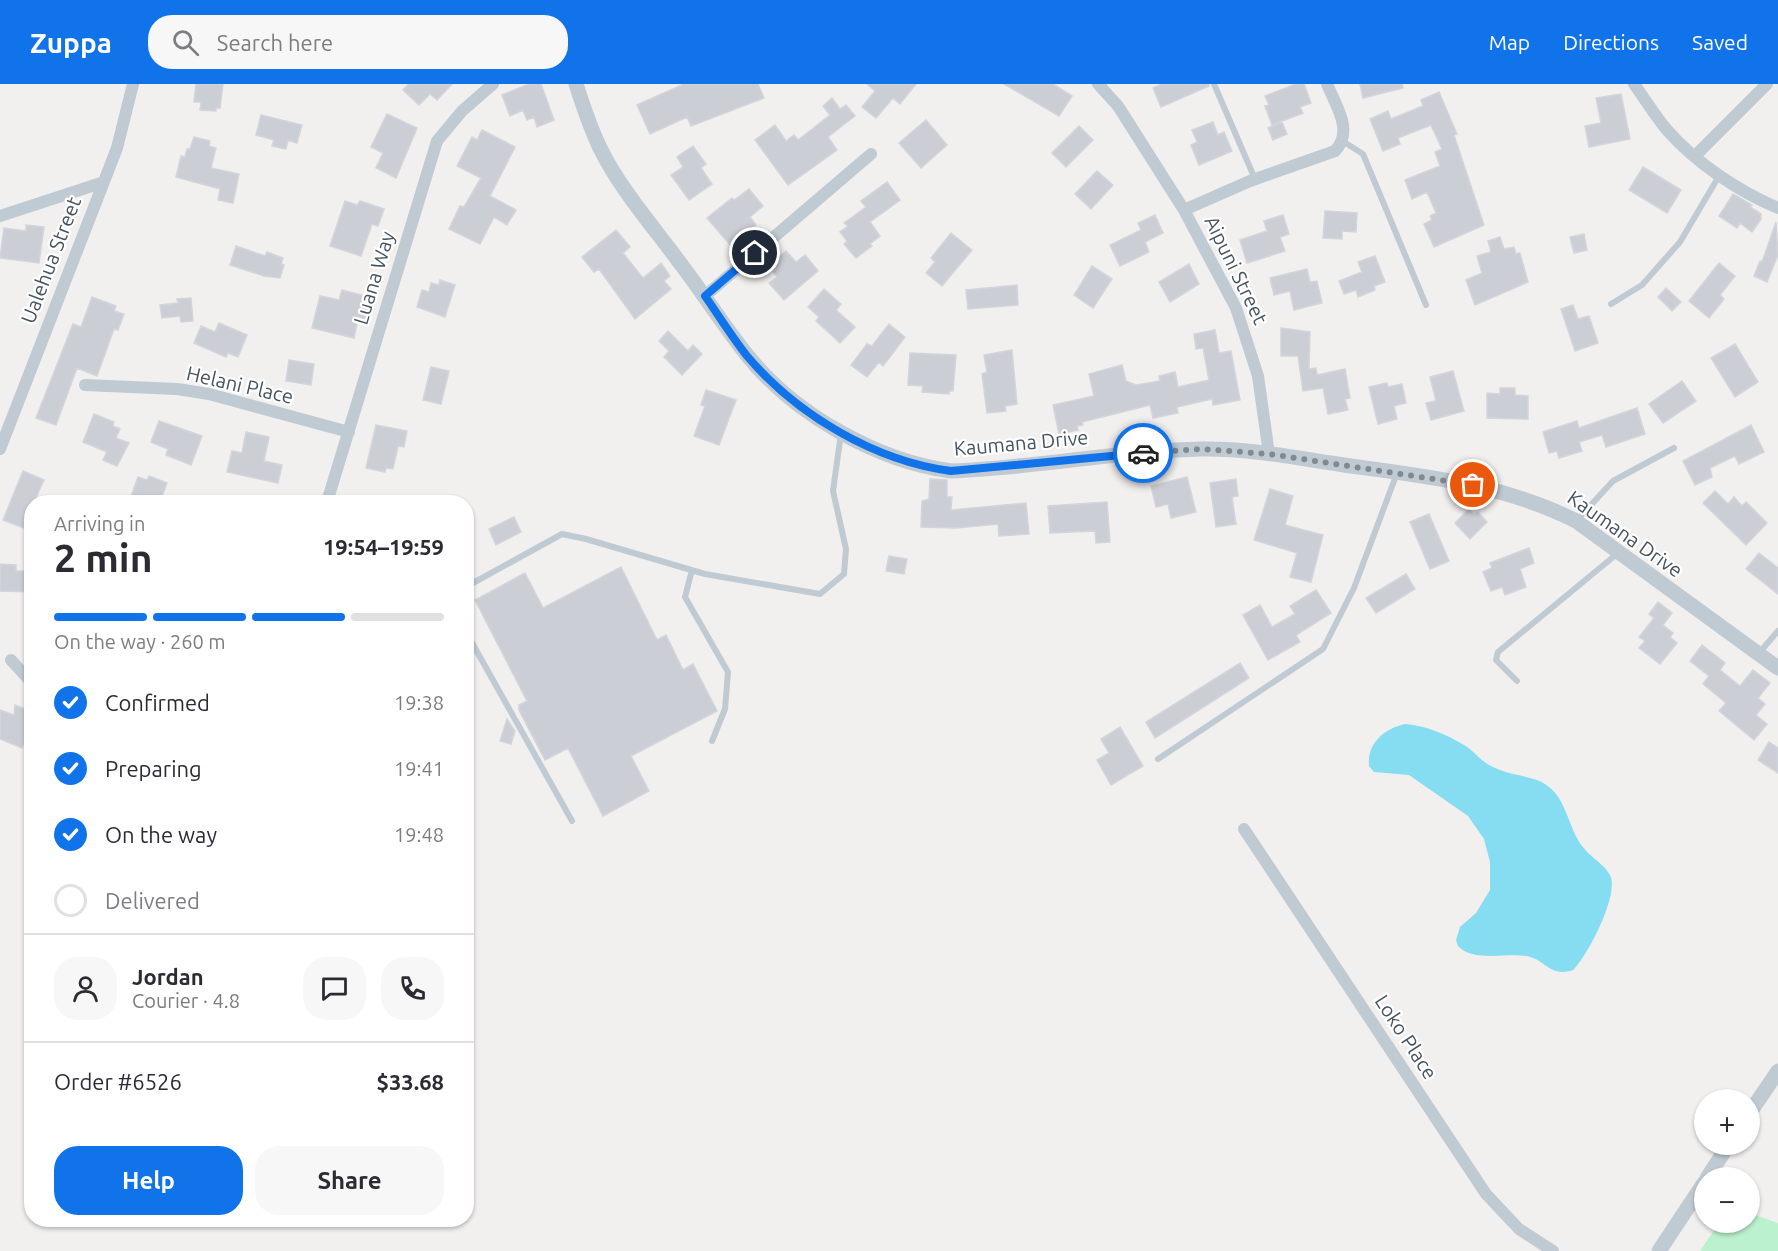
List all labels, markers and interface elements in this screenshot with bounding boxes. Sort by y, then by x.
search box [148,15,568,69]
icon: search [169,26,202,59]
text: Zuppa [30,27,112,58]
text: Search here [217,30,333,55]
text: Map [1489,30,1530,54]
text: Directions [1563,30,1659,54]
text: Saved [1692,30,1748,54]
street label: Ualehua Street [16,193,85,326]
street label: Aipuni Street [1200,212,1273,328]
pin [729,227,780,278]
street label: Luana Way [348,228,399,327]
icon: home [738,236,771,269]
street label: Helani Place [184,361,296,408]
courier [1113,423,1173,483]
street label: Kaumana Drive [953,425,1089,460]
icon: car [1127,437,1160,470]
pin [1447,459,1498,510]
icon: bag [1456,468,1489,501]
street label: Kaumana Drive [1563,485,1687,582]
text: Arriving in [54,512,145,535]
text: 19:54–19:59 [323,534,444,559]
text: 2 min [54,536,153,579]
text: On the way · 260 m [54,630,226,653]
icon: check [54,686,87,719]
text: Confirmed [105,690,210,715]
text: 19:38 [394,691,444,714]
icon: check [54,752,87,785]
text: Preparing [105,756,202,781]
text: 19:41 [394,757,444,780]
icon: check [54,818,87,851]
text: On the way [105,822,217,847]
text: 19:48 [394,823,444,846]
text: Delivered [105,888,200,913]
button: person [54,957,117,1020]
button: chat [303,957,366,1020]
button: phone [381,957,444,1020]
text: Jordan [132,964,204,989]
text: Courier · 4.8 [132,989,240,1012]
street label: Loko Place [1371,990,1442,1083]
text: Order #6526 [54,1069,182,1094]
text: $33.68 [377,1069,444,1094]
map controls [1694,1089,1760,1233]
button: + [1694,1089,1760,1155]
button: Help [54,1146,243,1215]
button: Share [255,1146,444,1215]
button: − [1694,1167,1760,1233]

